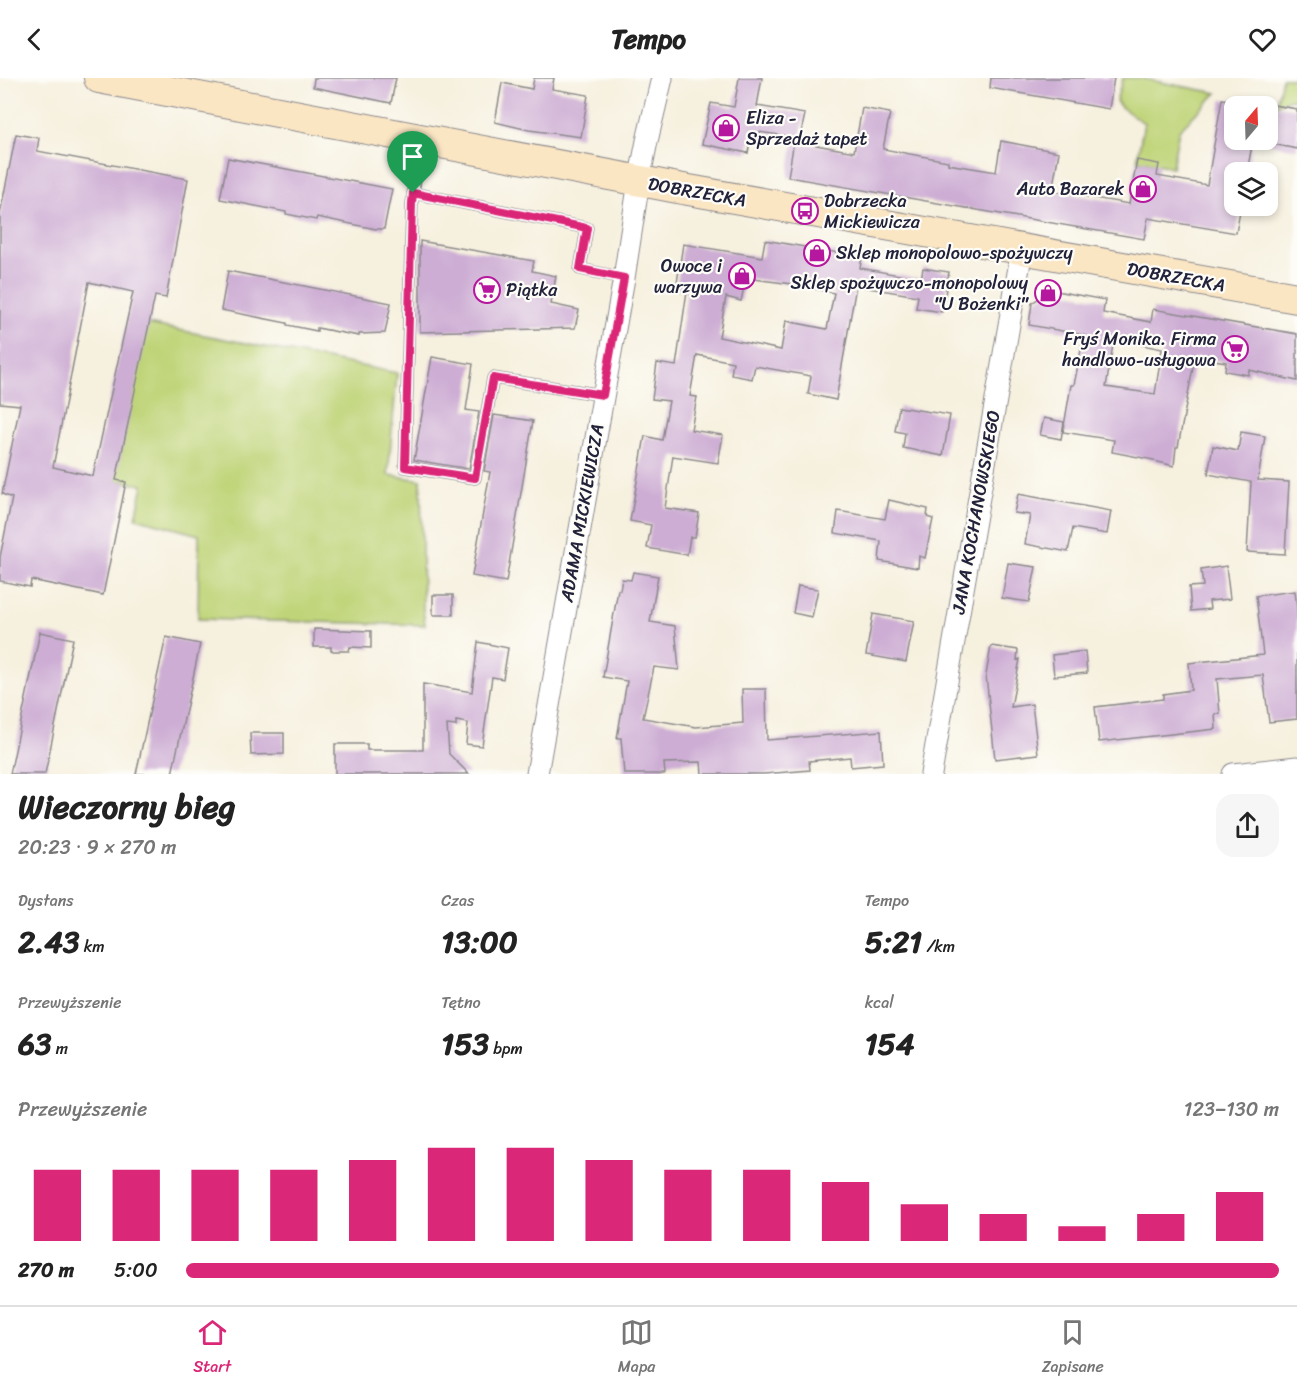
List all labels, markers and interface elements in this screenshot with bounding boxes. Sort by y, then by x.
text: Tempo [611,15,686,63]
icon: back [18,23,51,56]
icon: heart [1246,23,1279,56]
north arrow [1224,96,1278,150]
map controls [1224,96,1278,216]
place label: Eliza - Sprzedaż tapet [746,102,867,155]
shop icon: Eliza - Sprzedaż tapet [711,113,741,143]
pin [387,131,438,193]
icon: arrive [396,140,429,173]
button: layers [1224,162,1278,216]
street label: DOBRZECKA [645,168,749,216]
place label: Auto Bazarek [1016,173,1124,205]
shop icon: Auto Bazarek [1128,174,1158,204]
place label: Dobrzecka Mickiewicza [824,185,921,238]
bus stop icon: Dobrzecka Mickiewicza [790,196,820,226]
place label: Sklep monopolowo-spożywczy [836,237,1074,269]
shop icon: Sklep monopolowo-spożywczy [802,238,832,268]
place label: Owoce i warzywa [654,250,723,303]
street label: DOBRZECKA [1124,253,1228,301]
shop icon: Owoce i warzywa [727,261,757,291]
place label: Sklep spożywczo-monopolowy "U Bożenki" [790,267,1030,320]
place label: Piątka [506,274,558,306]
supermarket icon: Piątka [472,275,502,305]
shop icon: Sklep spożywczo-monopolowy "U Bożenki" [1033,278,1063,308]
place label: Fryś Monika. Firma handlowo-usługowa [1061,323,1217,376]
supermarket icon: Fryś Monika. Firma handlowo-usługowa [1220,334,1250,364]
street label: JANA KOCHANOWSKIEGO [942,408,1010,617]
street label: ADAMA MICKIEWICZA [550,421,613,606]
text: Wieczorny bieg [18,778,235,836]
button: share [1216,794,1279,857]
text: 20:23 · 9 × 270 m [18,830,176,865]
text: Dystans [18,886,74,915]
text: Czas [441,886,474,915]
text: Tempo [865,886,909,915]
text: 2.43 [18,915,80,969]
text: 13:00 [441,915,518,969]
text: 5:21 [865,915,922,969]
text: km [80,932,105,961]
text: /km [922,932,955,961]
text: Przewyższenie [18,988,122,1017]
text: Tętno [441,988,481,1017]
text: kcal [865,988,894,1017]
text: 63 [18,1017,52,1071]
text: 153 [441,1017,489,1071]
text: 154 [865,1017,915,1071]
text: m [52,1034,68,1063]
text: bpm [489,1034,523,1063]
text: Przewyższenie [18,1092,147,1127]
text: 123–130 m [1184,1092,1279,1127]
text: 270 m [18,1253,74,1288]
text: 5:00 [114,1253,158,1288]
tab: Start [193,1316,231,1381]
tab: Mapa [618,1316,655,1381]
tab: Zapisane [1042,1316,1104,1381]

